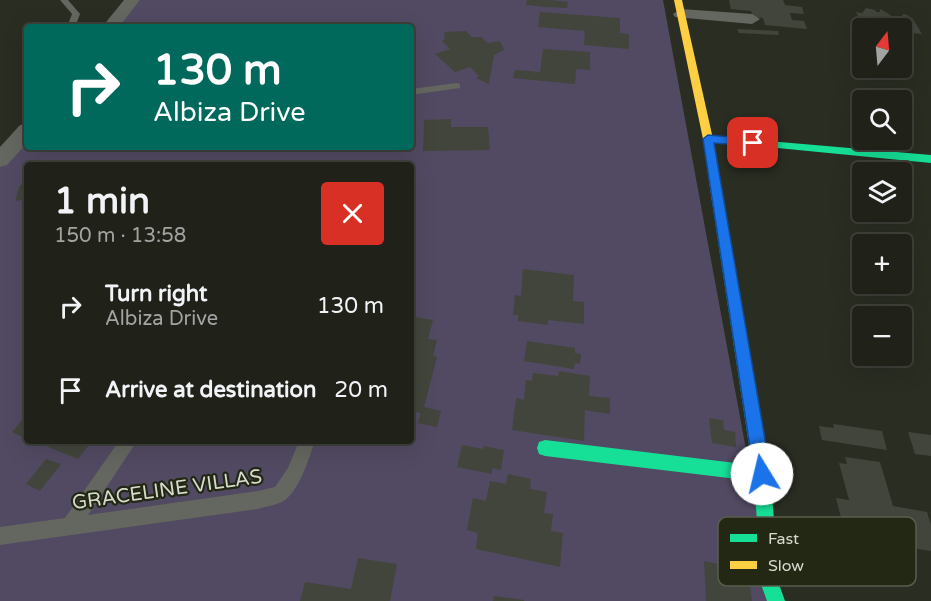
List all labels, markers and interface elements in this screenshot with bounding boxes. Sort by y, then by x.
north arrow [852,18,912,78]
map controls [852,18,912,366]
text: 130 m [153,45,282,96]
icon: right [54,48,132,126]
button: search [852,90,912,150]
text: Albiza Drive [153,96,306,129]
pin [727,117,778,168]
icon: arrive [736,126,769,159]
button: layers [852,162,912,222]
text: 1 min [54,180,150,223]
button: close [321,182,384,245]
text: 150 m · 13:58 [54,224,186,248]
button: + [852,234,912,294]
text: Turn right [105,281,207,307]
icon: right [54,290,87,323]
text: 130 m [317,293,384,319]
button: − [852,306,912,366]
text: Albiza Drive [105,307,218,331]
icon: arrive [54,374,87,407]
text: Arrive at destination [105,377,316,403]
text: 20 m [334,377,388,403]
position arrow [730,442,794,506]
street label: GRACELINE VILLAS [71,465,263,515]
legend [718,517,916,586]
text: Fast [768,529,799,549]
text: Slow [768,556,804,576]

